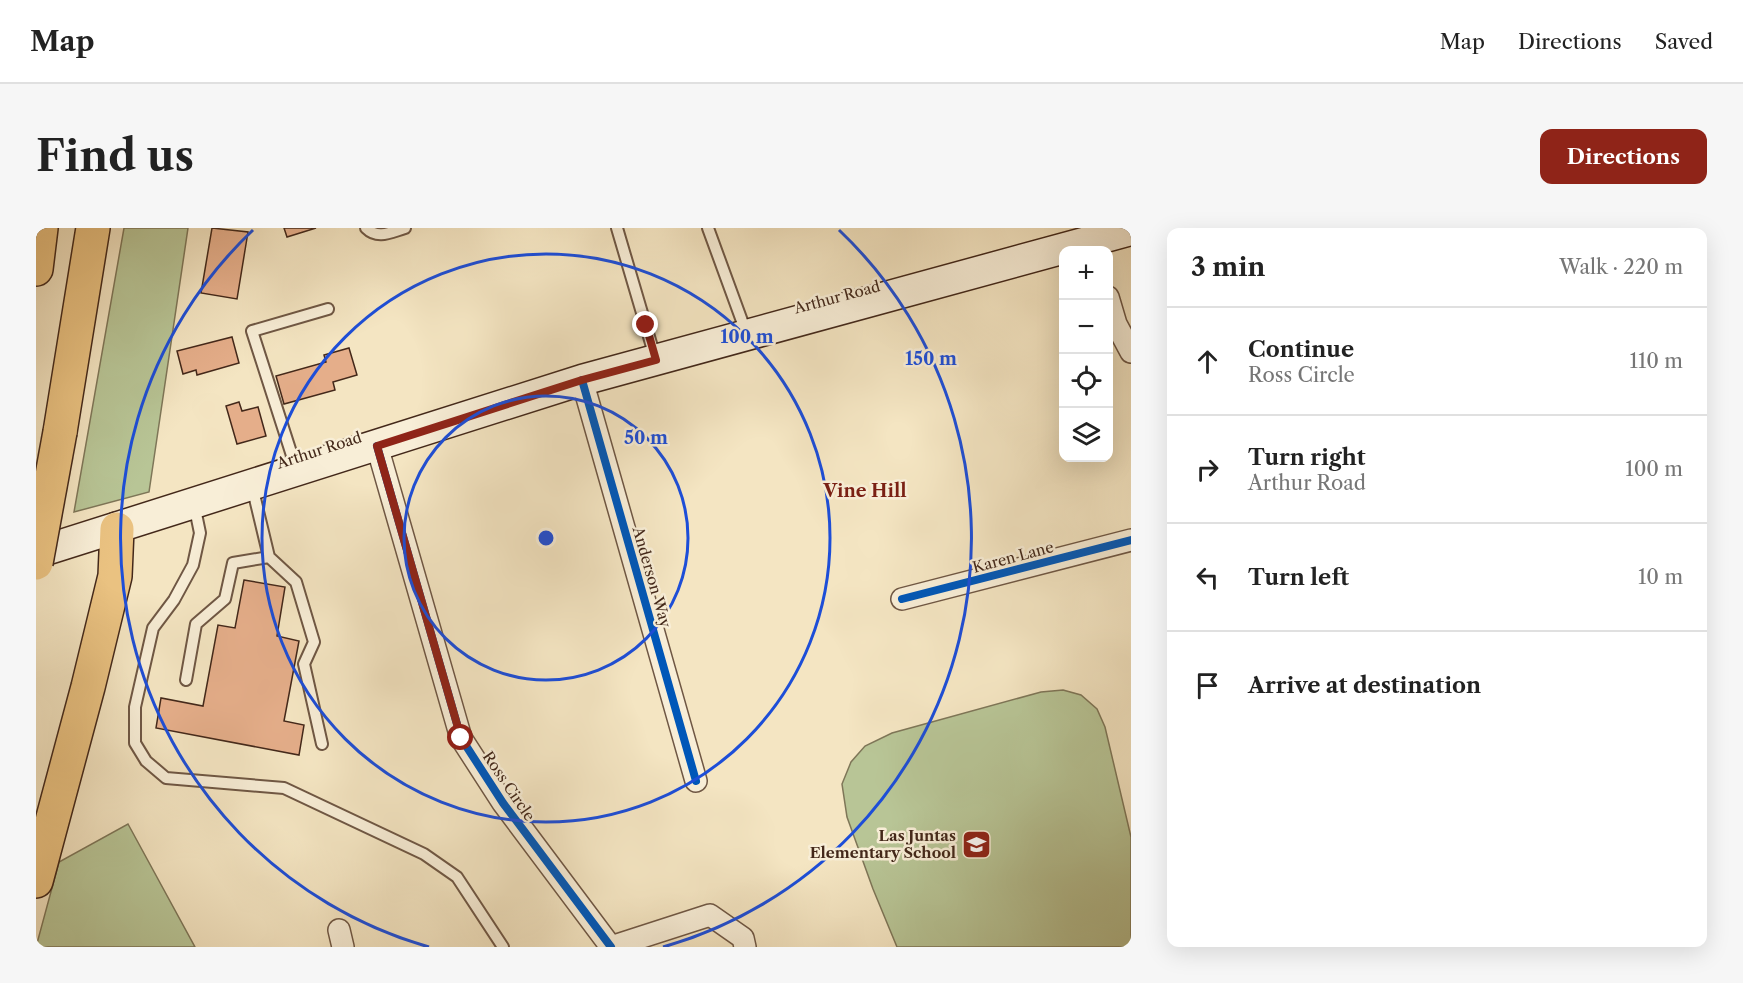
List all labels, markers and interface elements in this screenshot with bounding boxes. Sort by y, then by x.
text: Map [30,24,94,58]
text: Map [1440,29,1485,54]
text: Directions [1518,29,1622,54]
text: Saved [1655,29,1713,54]
button: Directions [1540,129,1707,184]
text: Find us [36,130,194,182]
map controls [1059,246,1113,462]
button: + [1059,246,1113,300]
text: 3 min [1191,251,1265,283]
text: Walk · 220 m [1559,255,1683,279]
street label: Arthur Road [791,276,882,318]
button: − [1059,300,1113,354]
route end [632,311,658,337]
text: 100 m [720,326,774,348]
text: Continue [1248,336,1354,363]
icon: ahead [1191,345,1224,378]
text: 150 m [905,348,957,370]
text: 110 m [1630,349,1683,373]
button: locate [1059,354,1113,408]
text: Ross Circle [1248,363,1355,387]
button: layers [1059,408,1113,462]
street label: Arthur Road [273,427,364,473]
text: 50 m [624,427,668,449]
text: Turn right [1248,444,1366,471]
icon: right [1191,453,1224,486]
text: 100 m [1625,457,1683,481]
text: Arthur Road [1248,471,1366,495]
district label: Vine Hill [822,480,907,502]
street label: Anderson Way [628,523,676,630]
centre of rings [536,528,556,548]
street label: Karen Lane [970,537,1056,577]
icon: left [1191,561,1224,594]
text: Turn left [1248,564,1349,591]
text: 10 m [1638,565,1683,589]
icon: arrive [1191,669,1224,702]
text: Arrive at destination [1248,672,1481,699]
route start [447,724,473,750]
street label: Ross Circle [479,747,539,825]
place label: Las Juntas Elementary School [810,826,956,862]
school or university icon: Las Juntas Elementary School [961,828,993,860]

